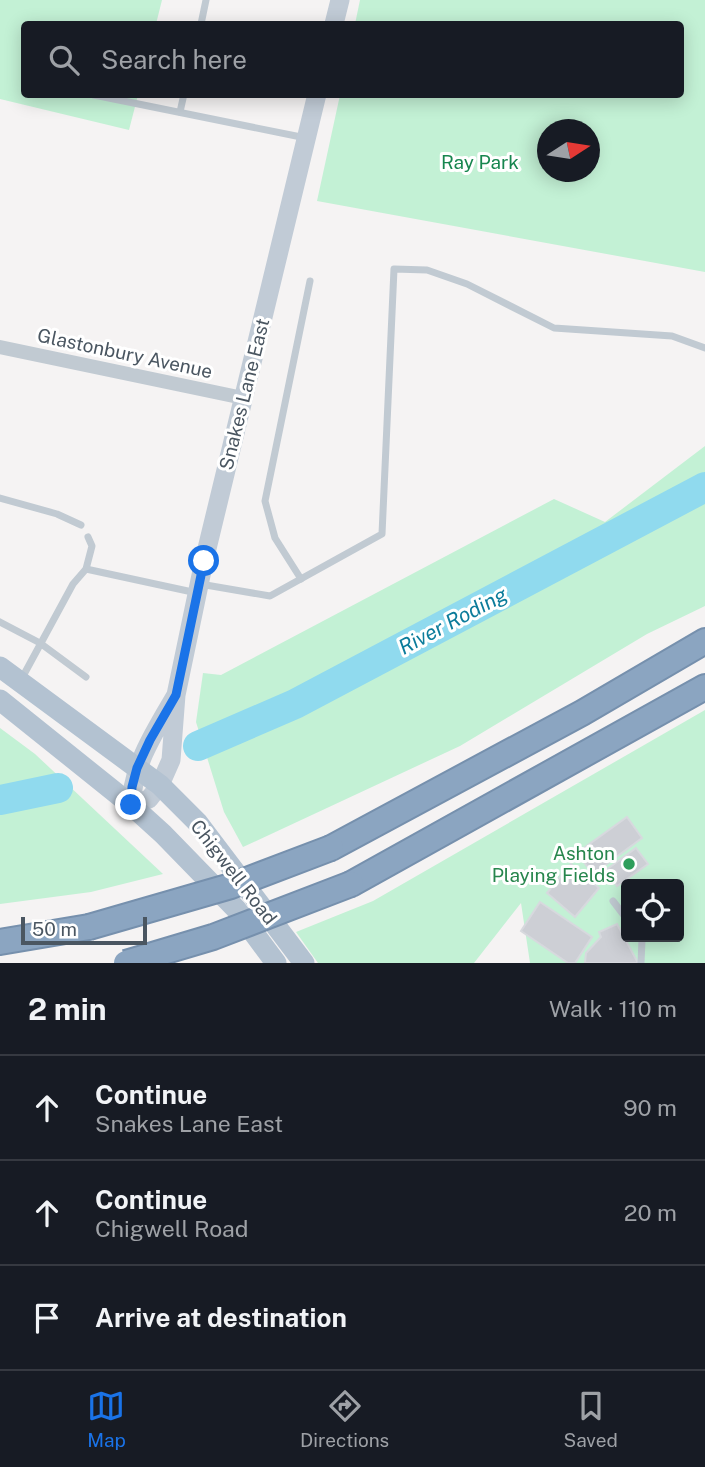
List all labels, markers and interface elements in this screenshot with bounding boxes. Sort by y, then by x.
search box [21,21,684,98]
icon: search [45,41,83,79]
text: Search here [101,44,247,75]
north arrow [537,119,600,182]
park label: Ray Park [441,151,519,173]
street label: Snakes Lane East [215,316,273,472]
street label: Glastonbury Avenue [35,324,215,382]
route start [188,545,219,576]
water label: River Roding [394,581,512,660]
route end [115,789,146,820]
street label: Chigwell Road [186,815,282,929]
place label: Ashton Playing Fields [492,842,615,886]
marker: Ashton Playing Fields [621,856,637,872]
map controls [621,879,684,942]
button: locate [621,879,684,942]
scale bar [21,914,147,946]
text: 50 m [32,918,77,940]
text: 2 min [28,991,107,1027]
text: Walk · 110 m [549,995,677,1022]
text: Continue [95,1079,207,1110]
icon: ahead [28,1089,66,1127]
text: 90 m [623,1094,677,1121]
text: Snakes Lane East [95,1110,283,1137]
text: Continue [95,1184,207,1215]
icon: ahead [28,1194,66,1232]
text: 20 m [624,1199,677,1226]
text: Chigwell Road [95,1215,248,1242]
icon: arrive [28,1299,66,1337]
text: Arrive at destination [95,1302,347,1333]
tab: Map [87,1387,126,1451]
tab: Directions [300,1387,389,1451]
tab: Saved [564,1387,618,1451]

